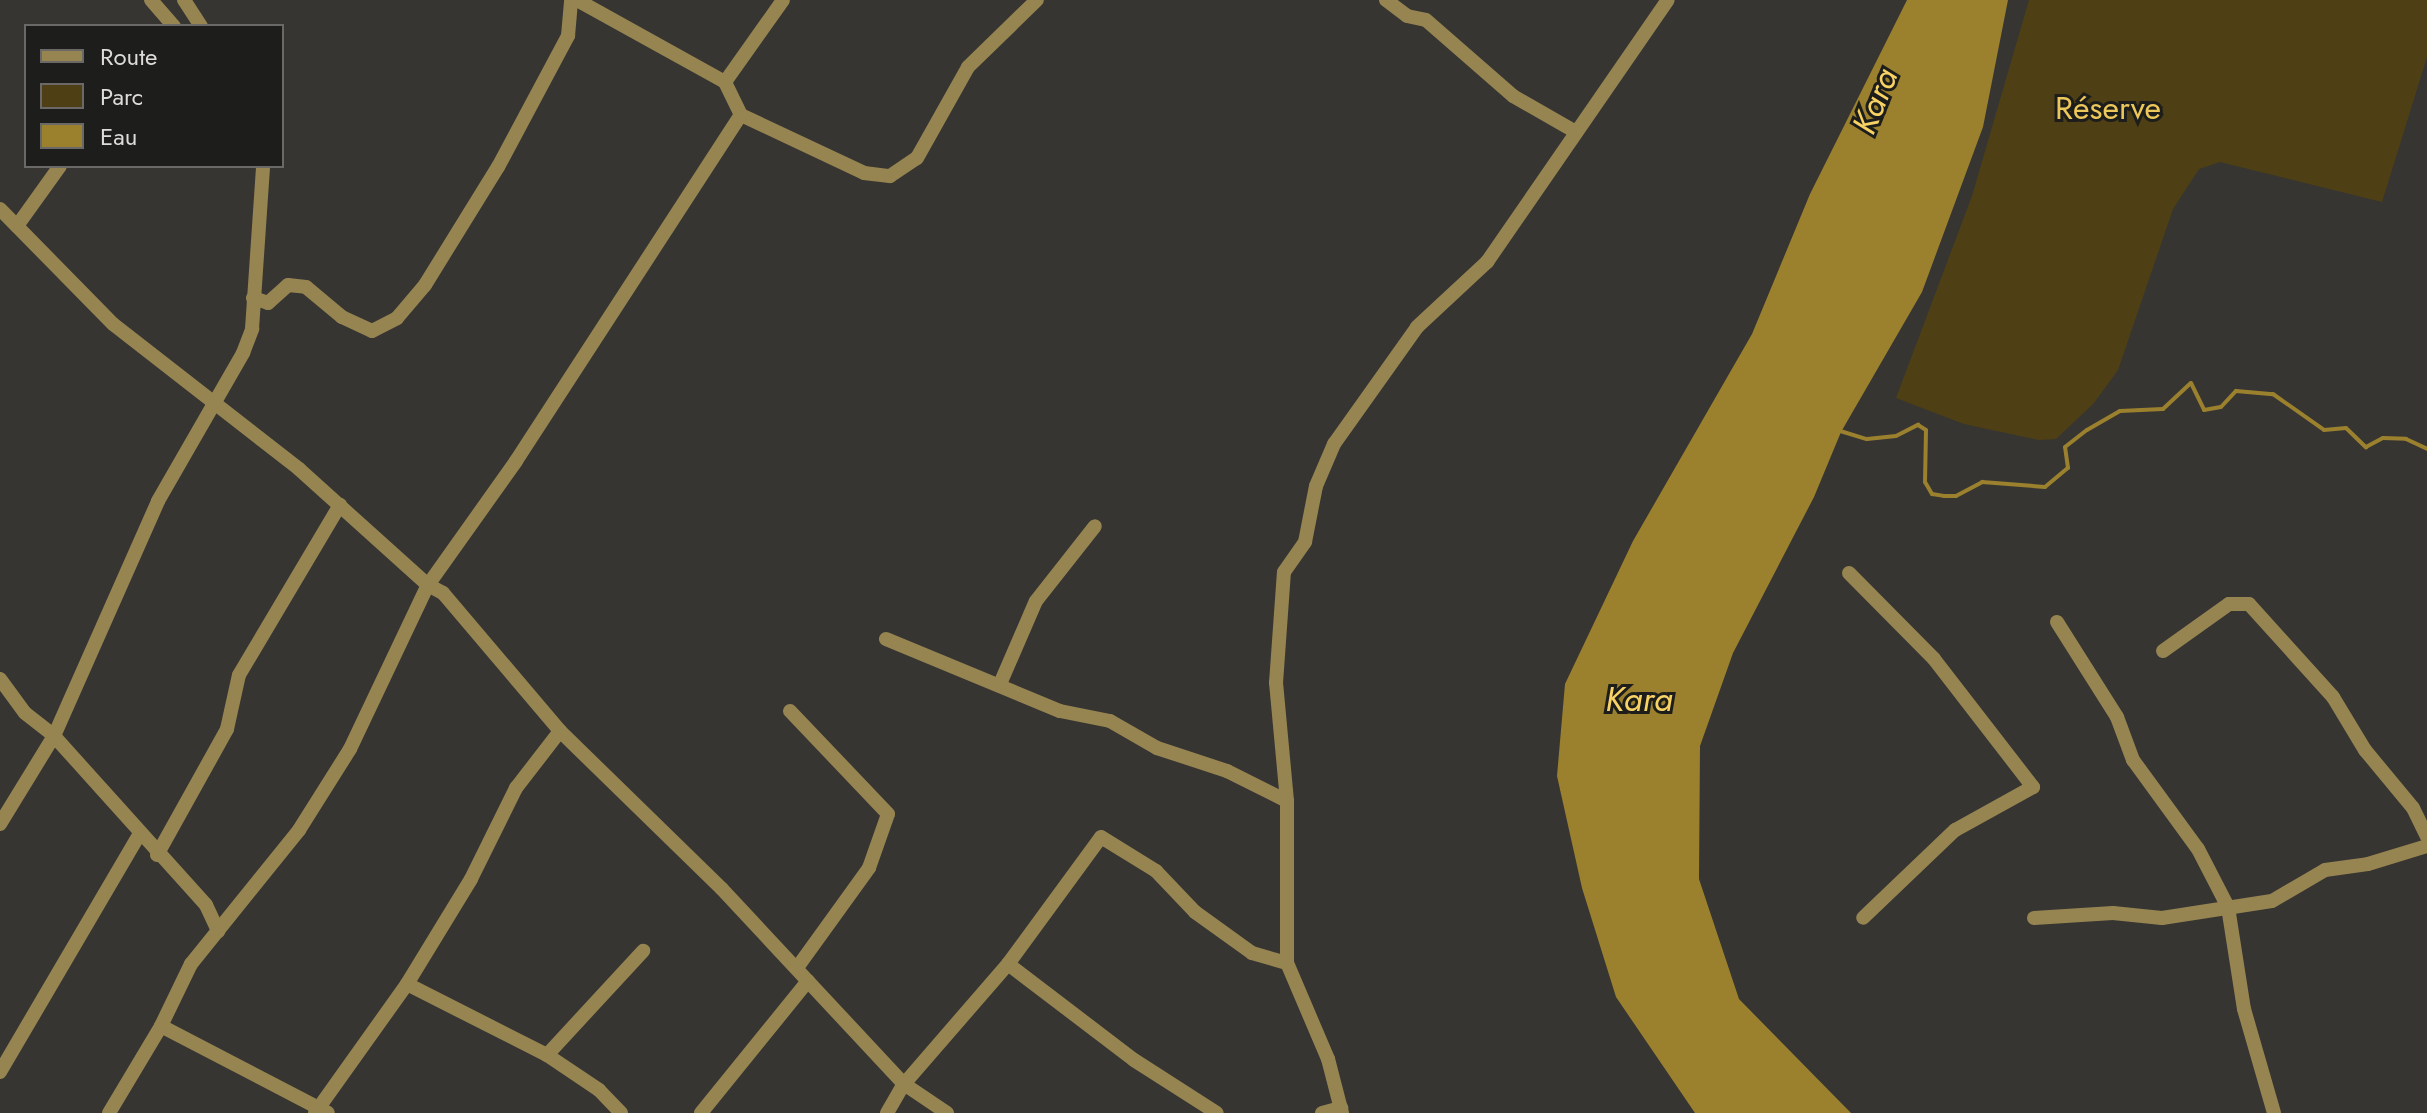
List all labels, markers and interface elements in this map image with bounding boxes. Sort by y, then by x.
legend [24,24,284,168]
text: Route [100,39,157,74]
water label: Kara [1843,62,1907,140]
text: Parc [100,79,143,114]
park label: Réserve [2055,89,2161,127]
text: Eau [100,119,137,154]
water label: Kara [1605,680,1673,720]

